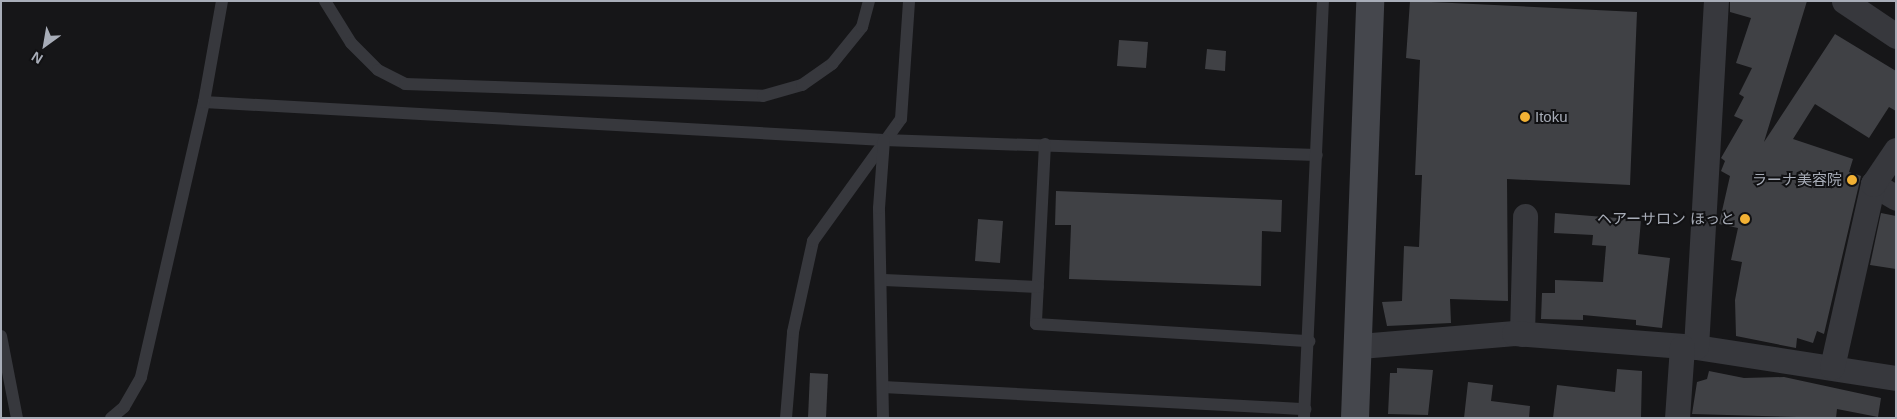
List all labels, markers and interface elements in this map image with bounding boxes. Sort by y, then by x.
north arrow [20,20,70,70]
text: N [29,48,46,67]
place label: Itoku [1535,108,1568,126]
marker: Itoku [1519,111,1531,123]
place label: ラーナ美容院 [1752,171,1842,189]
marker: ラーナ美容院 [1846,174,1858,186]
place label: ヘアーサロン ほっと [1597,210,1735,228]
marker: ヘアーサロン ほっと [1739,213,1751,225]

